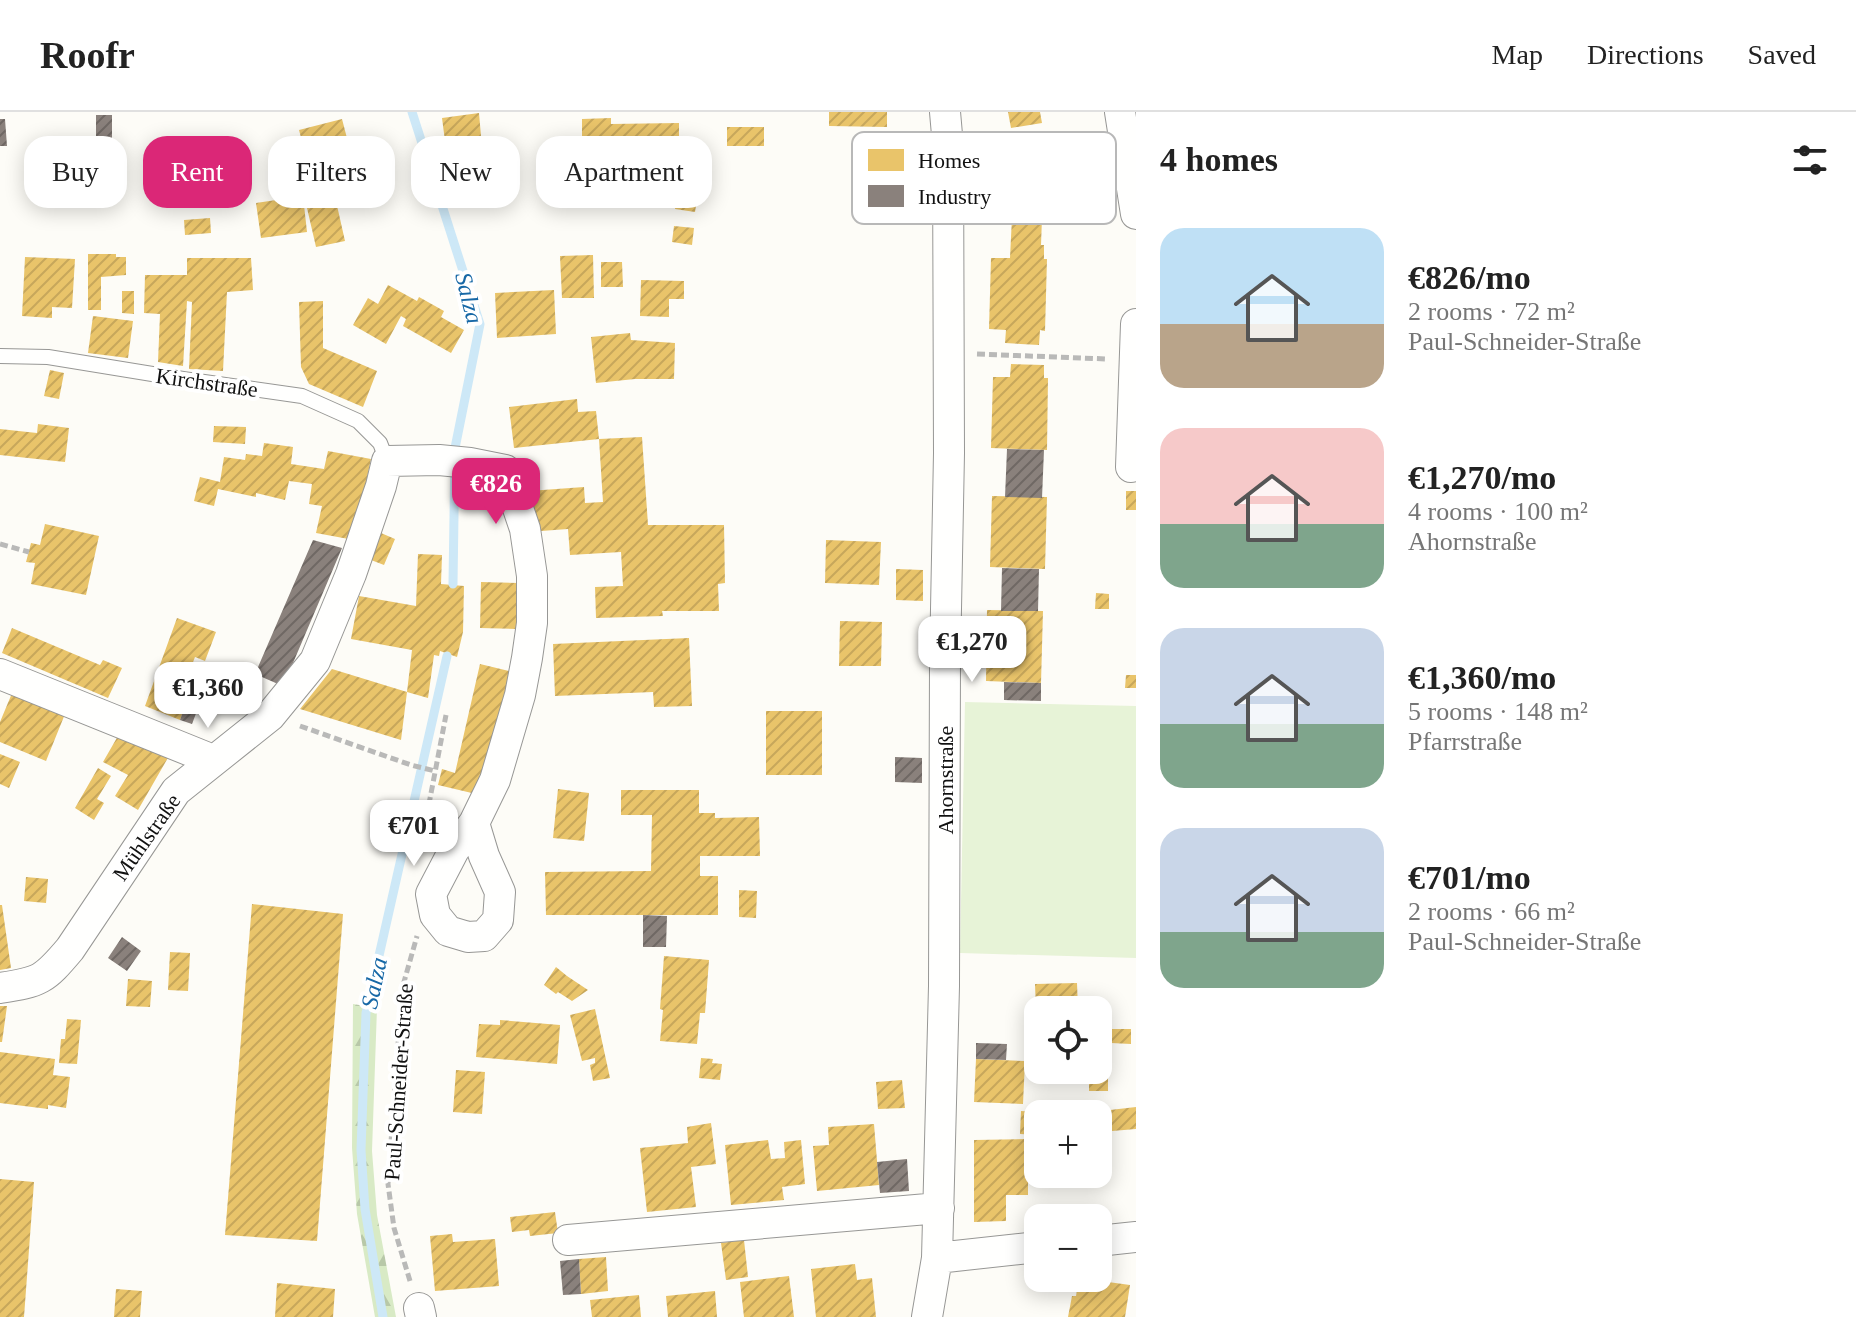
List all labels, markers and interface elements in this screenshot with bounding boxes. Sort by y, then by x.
text: Roofr [40,34,135,76]
text: Map [1492,39,1543,70]
text: Directions [1587,39,1704,70]
text: Saved [1748,39,1816,70]
legend [852,132,1116,224]
chip: Buy [24,136,127,208]
chip: Rent [143,136,252,208]
chip: Filters [268,136,395,208]
chip: New [411,136,520,208]
chip: Apartment [536,136,712,208]
icon: filters [1788,138,1832,182]
text: 4 homes [1160,141,1278,178]
text: Homes [918,148,980,173]
text: Industry [918,184,991,209]
text: €826/mo [1408,259,1531,296]
icon: home [1224,260,1320,356]
water label: Salza [450,270,488,326]
text: 2 rooms · 72 m² [1408,297,1575,326]
text: Paul-Schneider-Straße [1408,327,1641,356]
street label: Kirchstraße [154,363,259,402]
pin: €826 [449,458,543,526]
text: €1,270/mo [1408,459,1556,496]
icon: home [1224,460,1320,556]
text: €826 [470,469,522,498]
text: 4 rooms · 100 m² [1408,497,1588,526]
text: Ahornstraße [1408,527,1537,556]
pin: €1,270 [907,616,1037,684]
text: €1,270 [936,627,1008,656]
text: €1,360/mo [1408,659,1556,696]
icon: home [1224,660,1320,756]
pin: €1,360 [143,662,273,730]
text: €1,360 [172,673,244,702]
text: 5 rooms · 148 m² [1408,697,1588,726]
street label: Ahornstraße [933,726,958,834]
text: Pfarrstraße [1408,727,1522,756]
street label: Mühlstraße [107,789,185,885]
pin: €701 [367,800,461,868]
text: €701 [388,811,440,840]
text: €701/mo [1408,859,1531,896]
icon: home [1224,860,1320,956]
text: 2 rooms · 66 m² [1408,897,1575,926]
text: Paul-Schneider-Straße [1408,927,1641,956]
water label: Salza [356,955,392,1011]
street label: Paul-Schneider-Straße [379,983,418,1181]
map controls [1024,996,1112,1292]
button: locate [1024,996,1112,1084]
button: + [1024,1100,1112,1188]
button: − [1024,1204,1112,1292]

